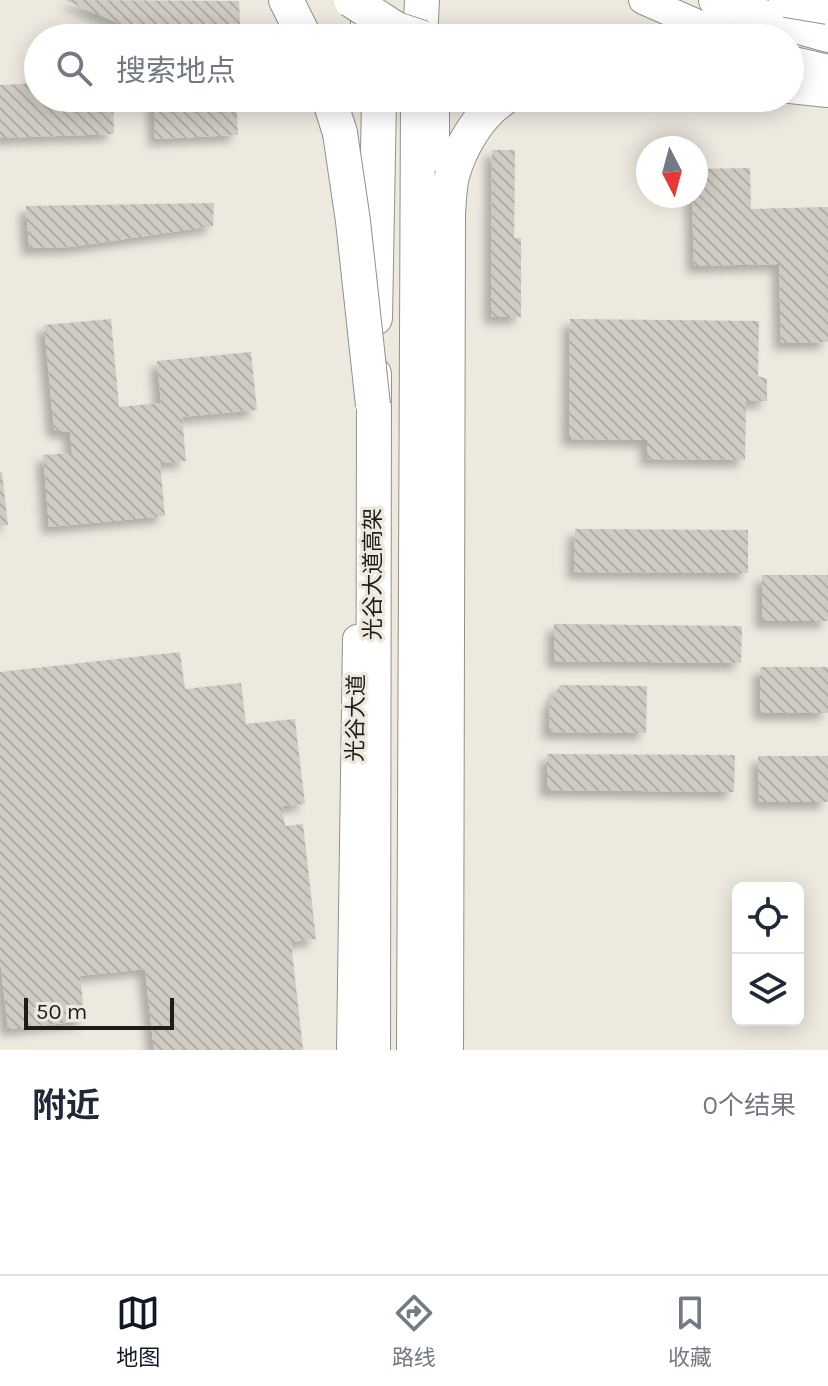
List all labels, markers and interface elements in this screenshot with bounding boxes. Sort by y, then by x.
search box [24,24,804,112]
icon: search [52,46,96,90]
text: 搜索地点 [116,53,236,89]
north arrow [636,136,708,208]
street label: 光谷大道高架 [360,508,386,640]
street label: 光谷大道 [342,674,370,762]
map controls [732,882,804,1026]
button: locate [732,882,804,954]
button: layers [732,954,804,1026]
scale bar [24,994,174,1030]
text: 50 m [36,999,87,1025]
text: 附近 [32,1086,100,1126]
text: 0个结果 [703,1090,796,1121]
tab: 地图 [116,1291,160,1371]
tab: 路线 [392,1291,436,1371]
tab: 收藏 [668,1291,712,1371]

